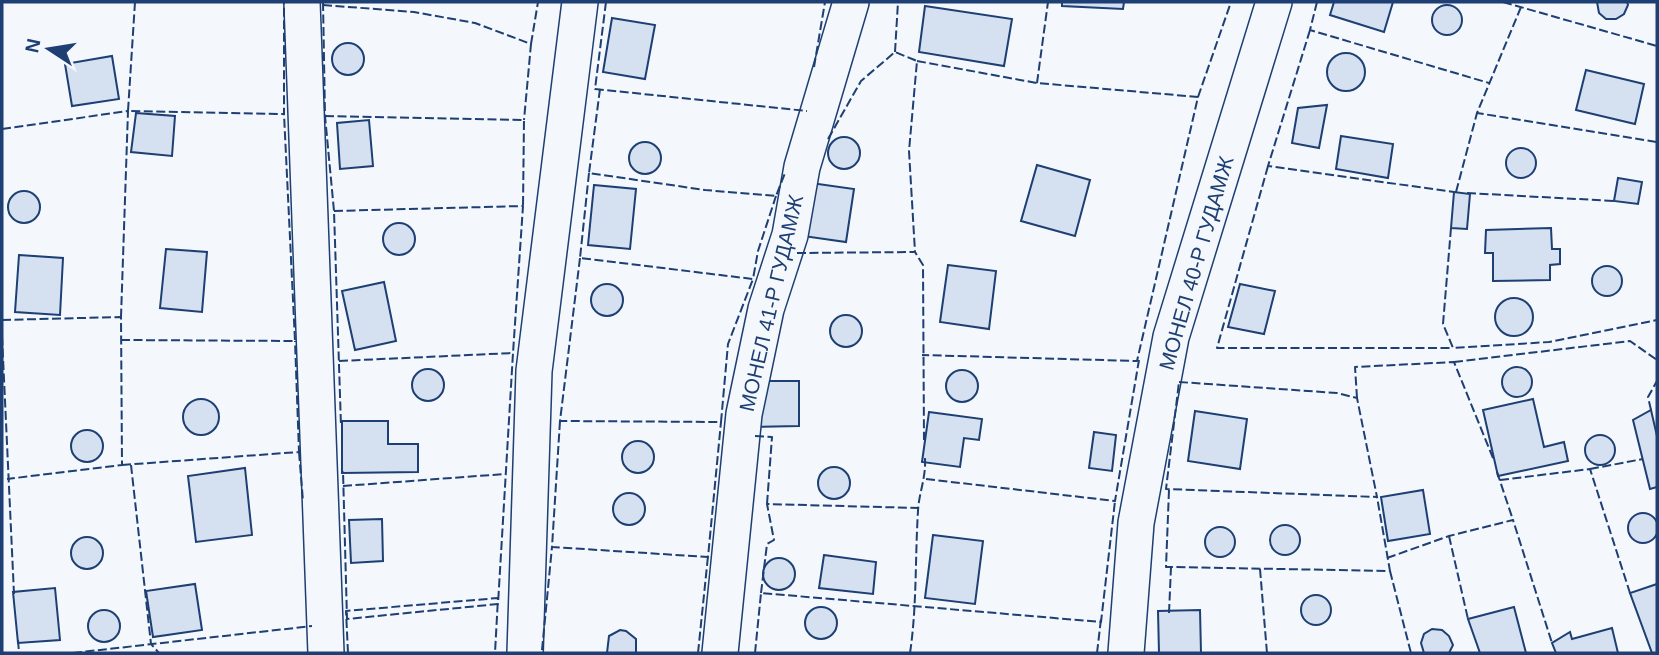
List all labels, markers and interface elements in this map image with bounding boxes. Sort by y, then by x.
north arrow [14,14,84,84]
text: N [21,37,45,54]
street label: МОНЕЛ 40-Р ГУДАМЖ [1154,153,1238,373]
street label: МОНЕЛ 41-Р ГУДАМЖ [735,192,807,414]

